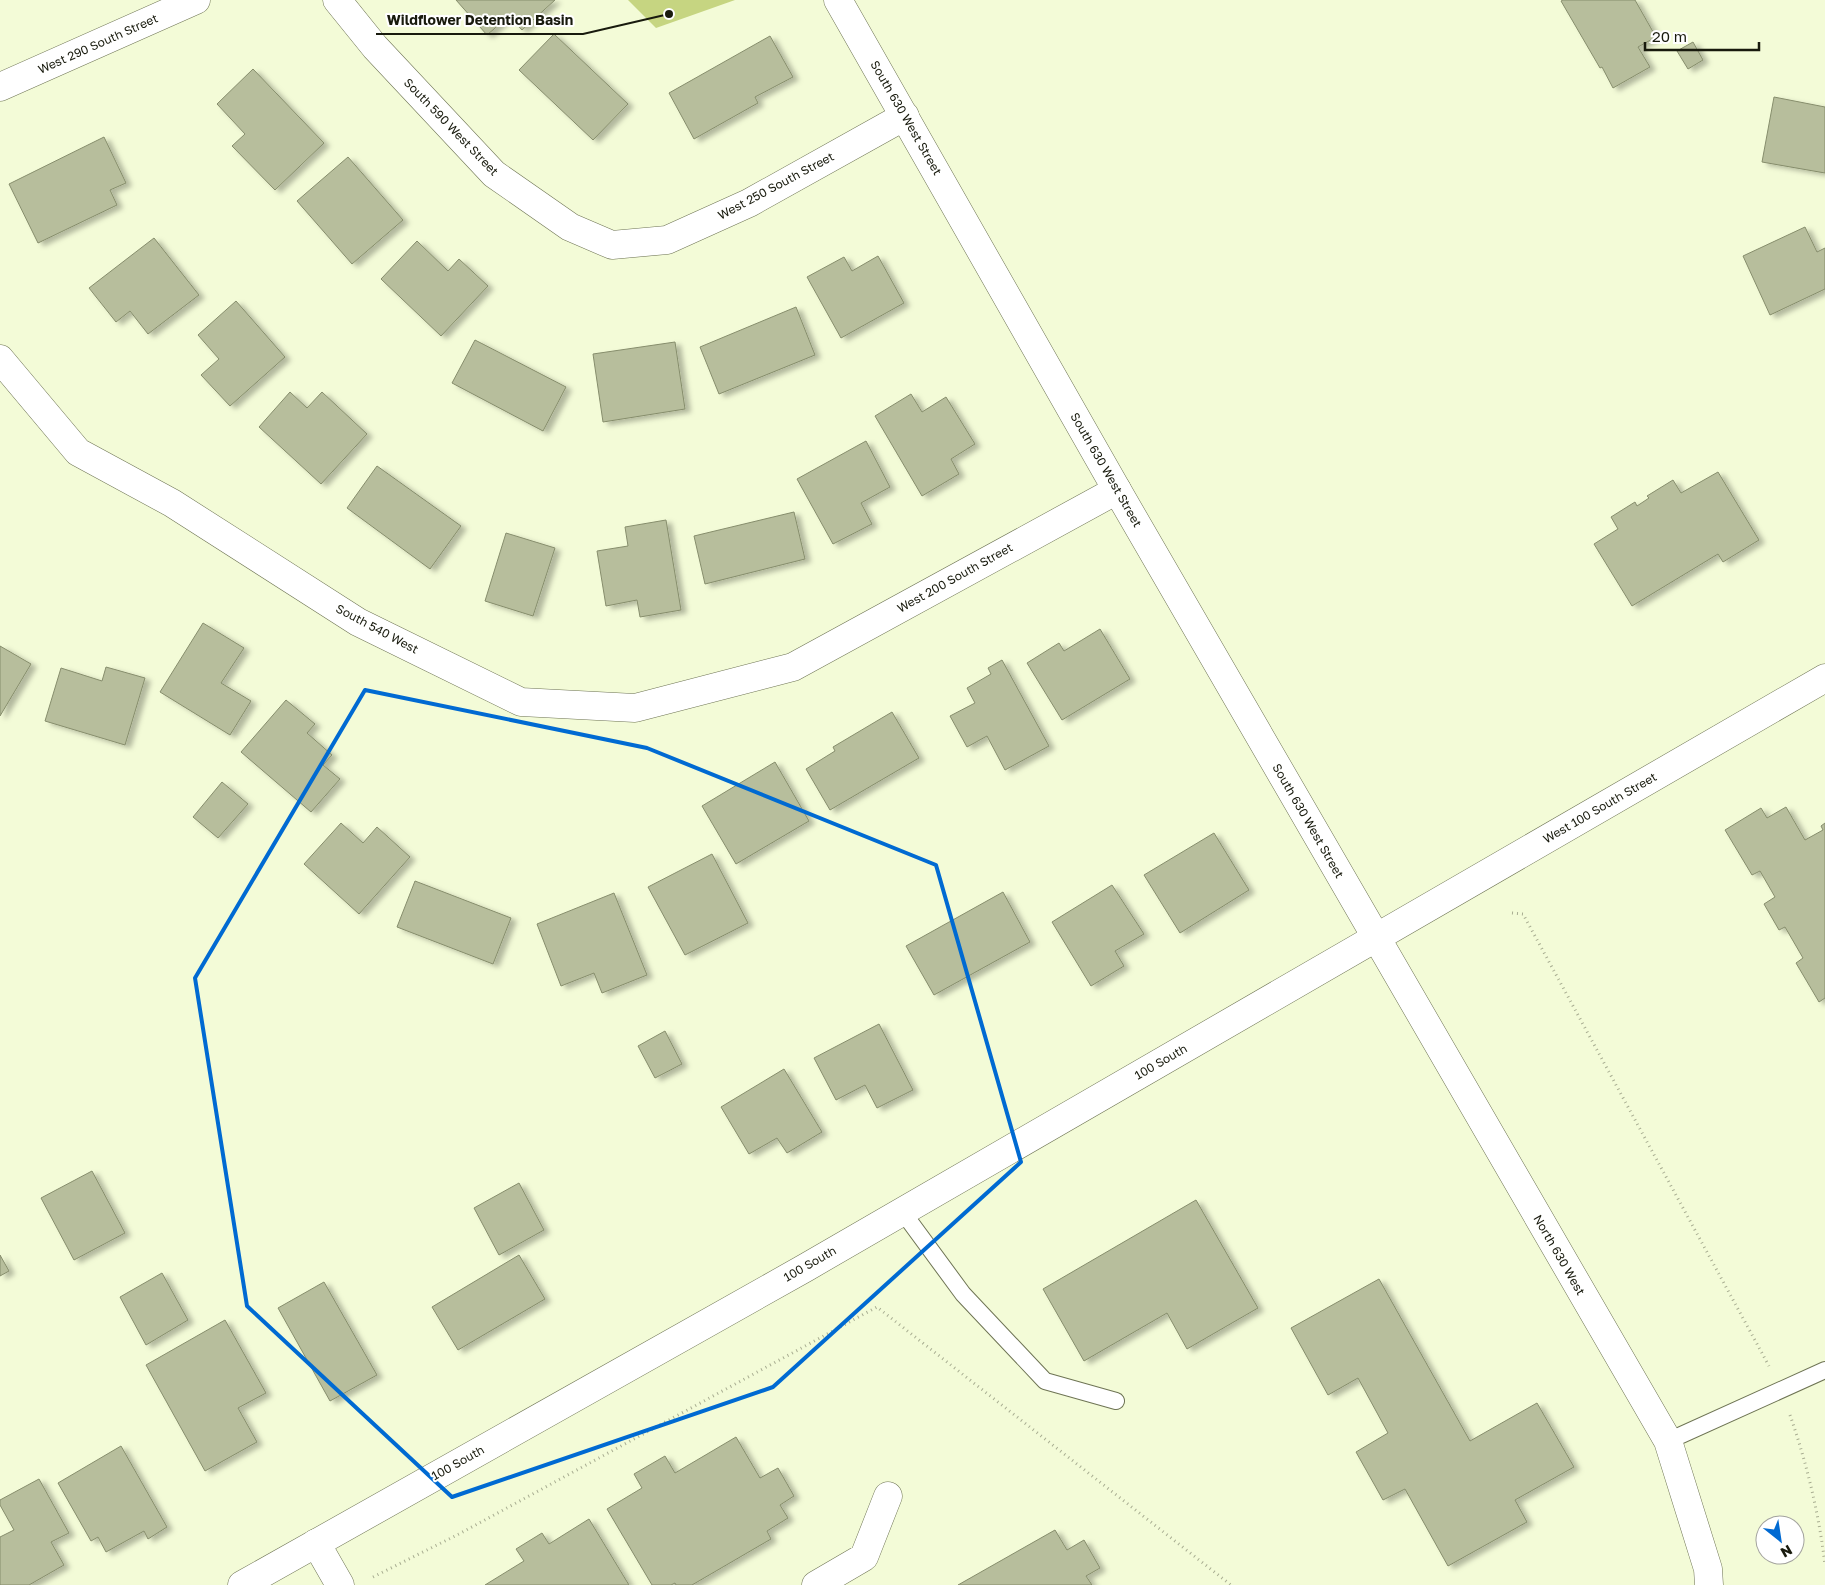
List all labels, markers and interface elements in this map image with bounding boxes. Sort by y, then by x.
callout: Wildflower Detention Basin [376,5,583,34]
street label: West 290 South Street [36,10,160,77]
text: Wildflower Detention Basin [387,11,573,28]
scale bar [1645,20,1759,52]
text: 20 m [1652,27,1687,45]
street label: South 630 West Street [868,58,945,178]
street label: South 590 West Street [401,75,502,179]
street label: West 250 South Street [715,148,837,223]
street label: South 630 West Street [1068,410,1145,530]
street label: West 200 South Street [894,539,1015,616]
street label: South 540 West [333,601,421,657]
street label: South 630 West Street [1270,761,1347,881]
street label: West 100 South Street [1540,769,1659,846]
street label: 100 South [1132,1041,1190,1083]
street label: North 630 West [1530,1212,1589,1298]
street label: 100 South [781,1243,839,1285]
street label: 100 South [429,1442,487,1483]
north arrow [1755,1515,1805,1565]
text: N [1778,1542,1796,1562]

